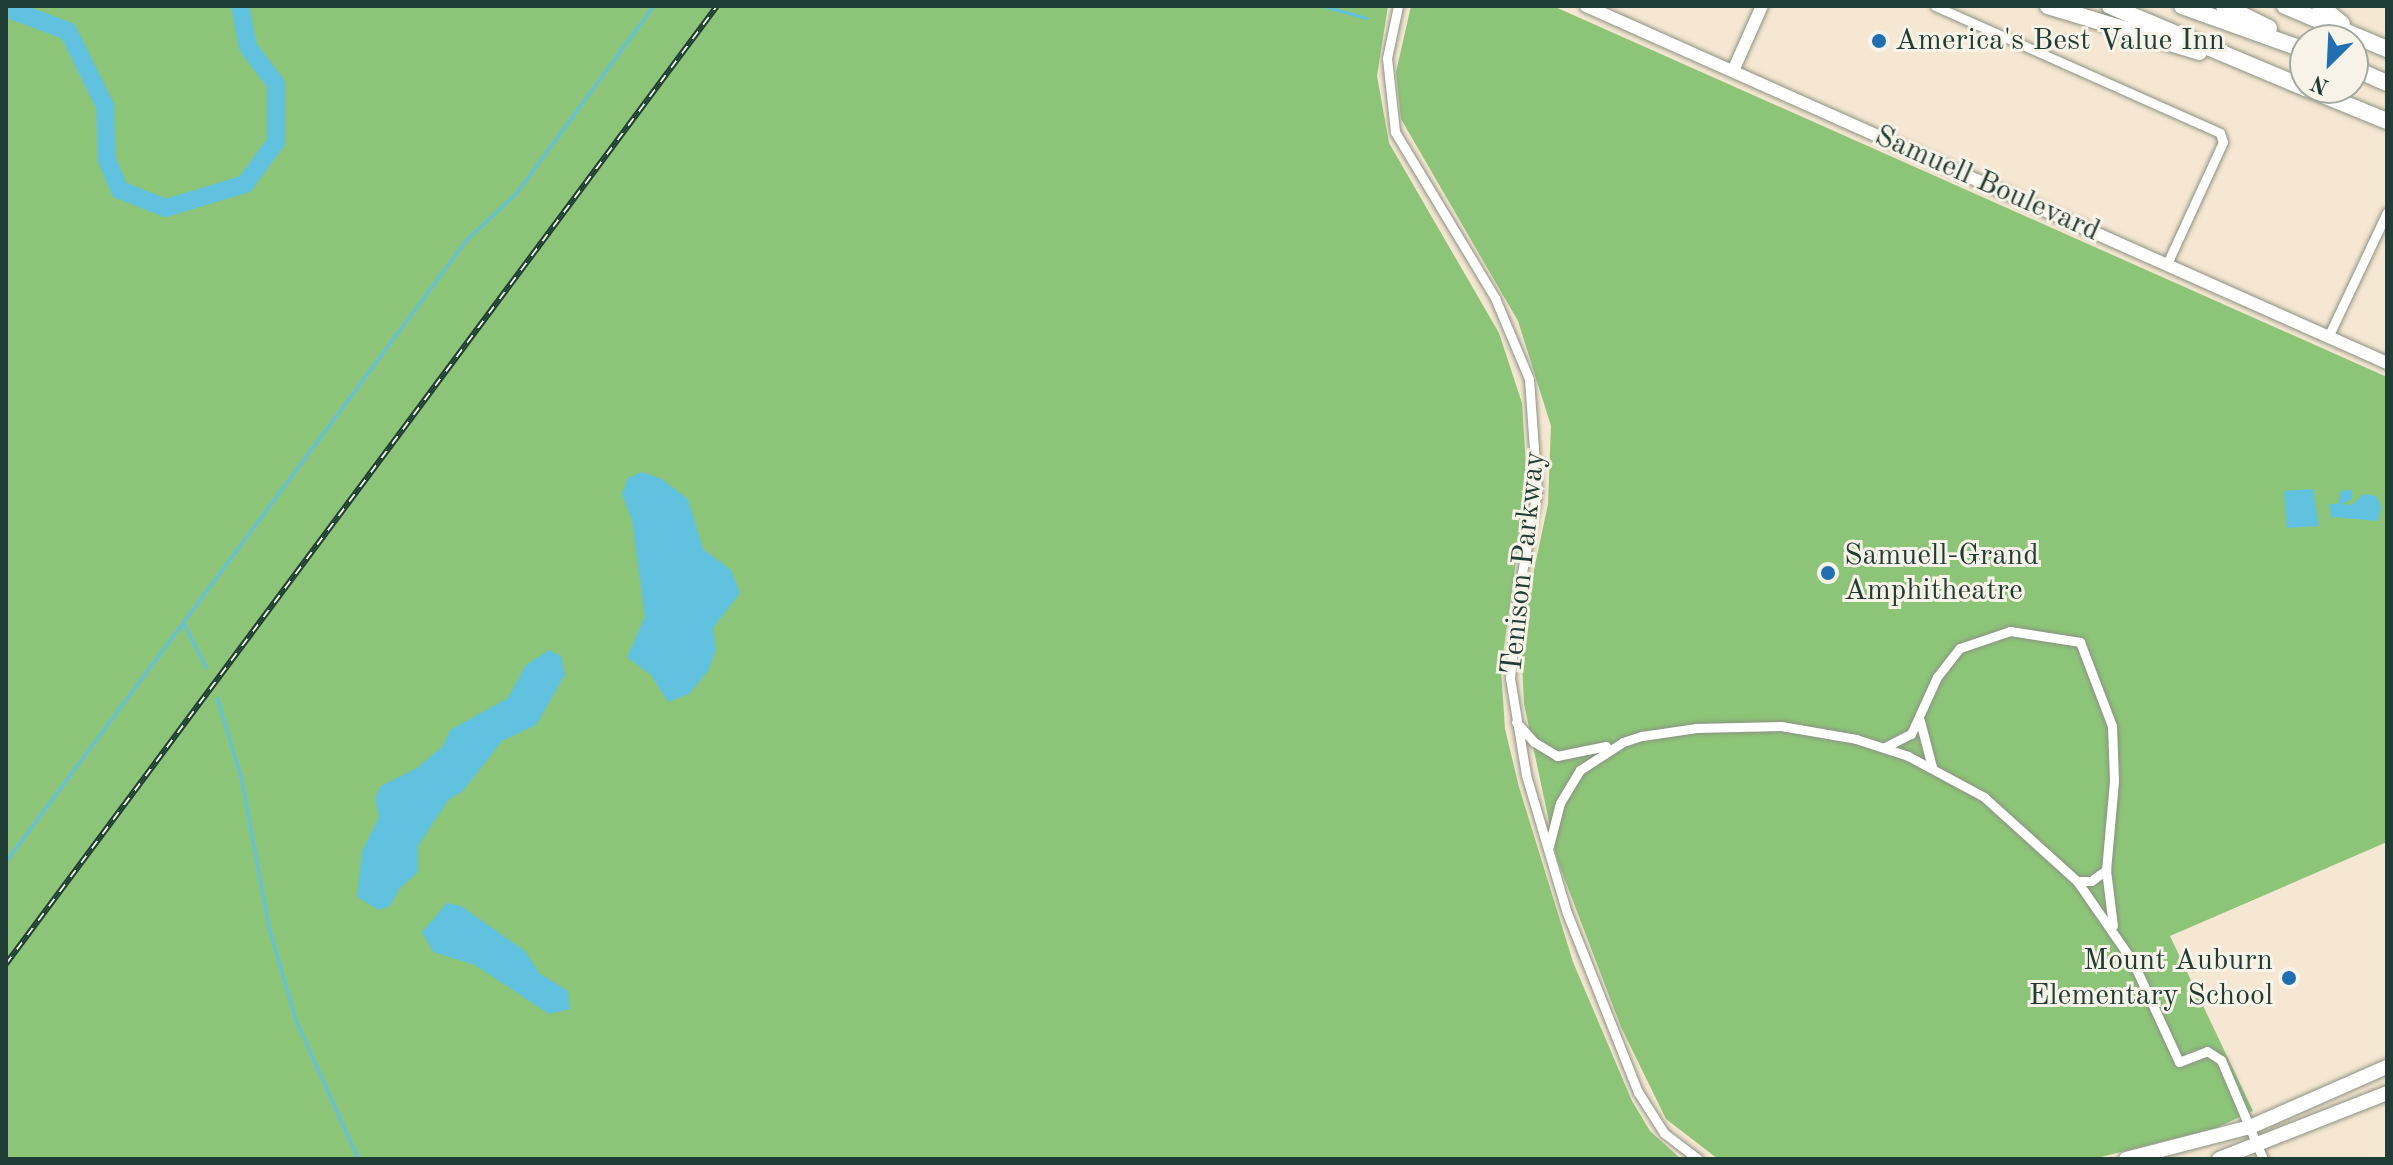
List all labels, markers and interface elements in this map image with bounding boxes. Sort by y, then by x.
place label: America's Best Value Inn [1895,23,2225,59]
north arrow [2289,24,2369,104]
marker: America's Best Value Inn [1870,32,1888,50]
text: N [2308,71,2332,98]
street label: Samuell Boulevard [1869,118,2105,250]
street label: Tenison Parkway [1494,450,1554,676]
place label: Samuell-Grand Amphitheatre [1844,538,2039,608]
marker: Samuell-Grand Amphitheatre [1819,564,1837,582]
place label: Mount Auburn Elementary School [2029,943,2273,1014]
marker: Mount Auburn Elementary School [2280,969,2298,987]

